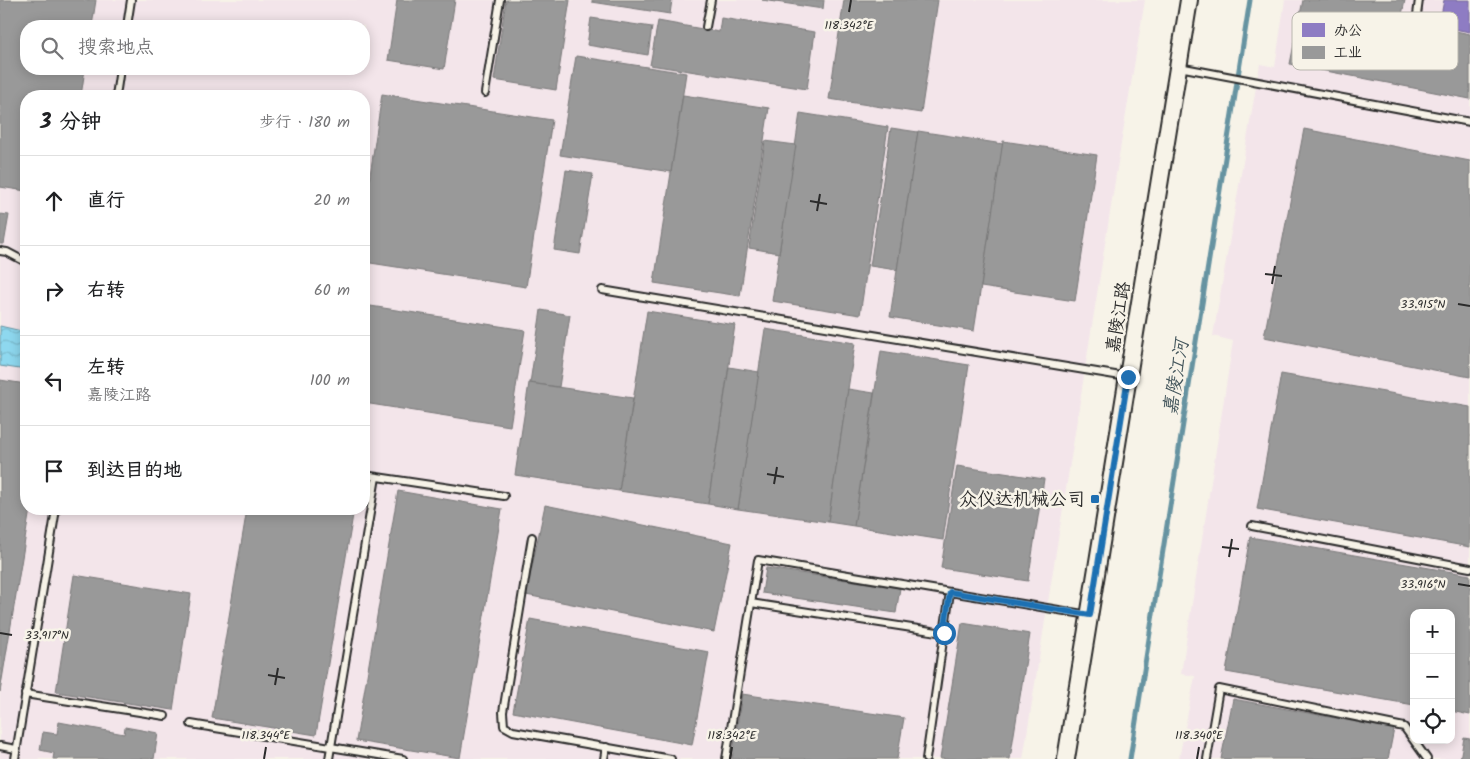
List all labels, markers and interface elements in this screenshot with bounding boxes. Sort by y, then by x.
legend [1292,12,1458,70]
text: 118.342°E [824,16,875,35]
search box [20,20,370,75]
text: 办公 [1334,20,1362,42]
text: 搜索地点 [78,33,154,63]
icon: search [38,34,66,62]
text: 工业 [1334,42,1362,64]
text: 3 分钟 [40,106,102,139]
text: 步行 · 180 m [260,110,350,135]
text: 直行 [87,186,125,216]
icon: ahead [40,187,68,215]
text: 20 m [314,188,350,213]
text: 右转 [87,276,125,306]
icon: right [40,277,68,305]
text: 60 m [314,278,350,303]
street label: 嘉陵江路 [1100,279,1139,355]
text: 33.915°N [1401,295,1445,314]
water label: 嘉陵江河 [1156,334,1198,417]
text: 左转 [87,353,125,383]
route end [1117,366,1140,389]
icon: left [40,367,68,395]
text: 100 m [310,368,350,393]
text: 嘉陵江路 [87,383,151,408]
text: 到达目的地 [87,456,182,486]
icon: arrive [40,457,68,485]
place label: 众仪达机械公司 [959,486,1085,515]
marker: 众仪达机械公司 [1089,493,1101,505]
text: 33.916°N [1400,575,1446,594]
map controls [1410,609,1455,744]
button: + [1410,609,1455,654]
route start [933,622,956,645]
text: 33.917°N [25,626,69,645]
button: − [1410,654,1455,699]
button: locate [1410,699,1455,744]
text: 118.344°E [242,726,291,745]
text: 118.342°E [707,726,758,745]
text: 118.340°E [1175,726,1224,745]

